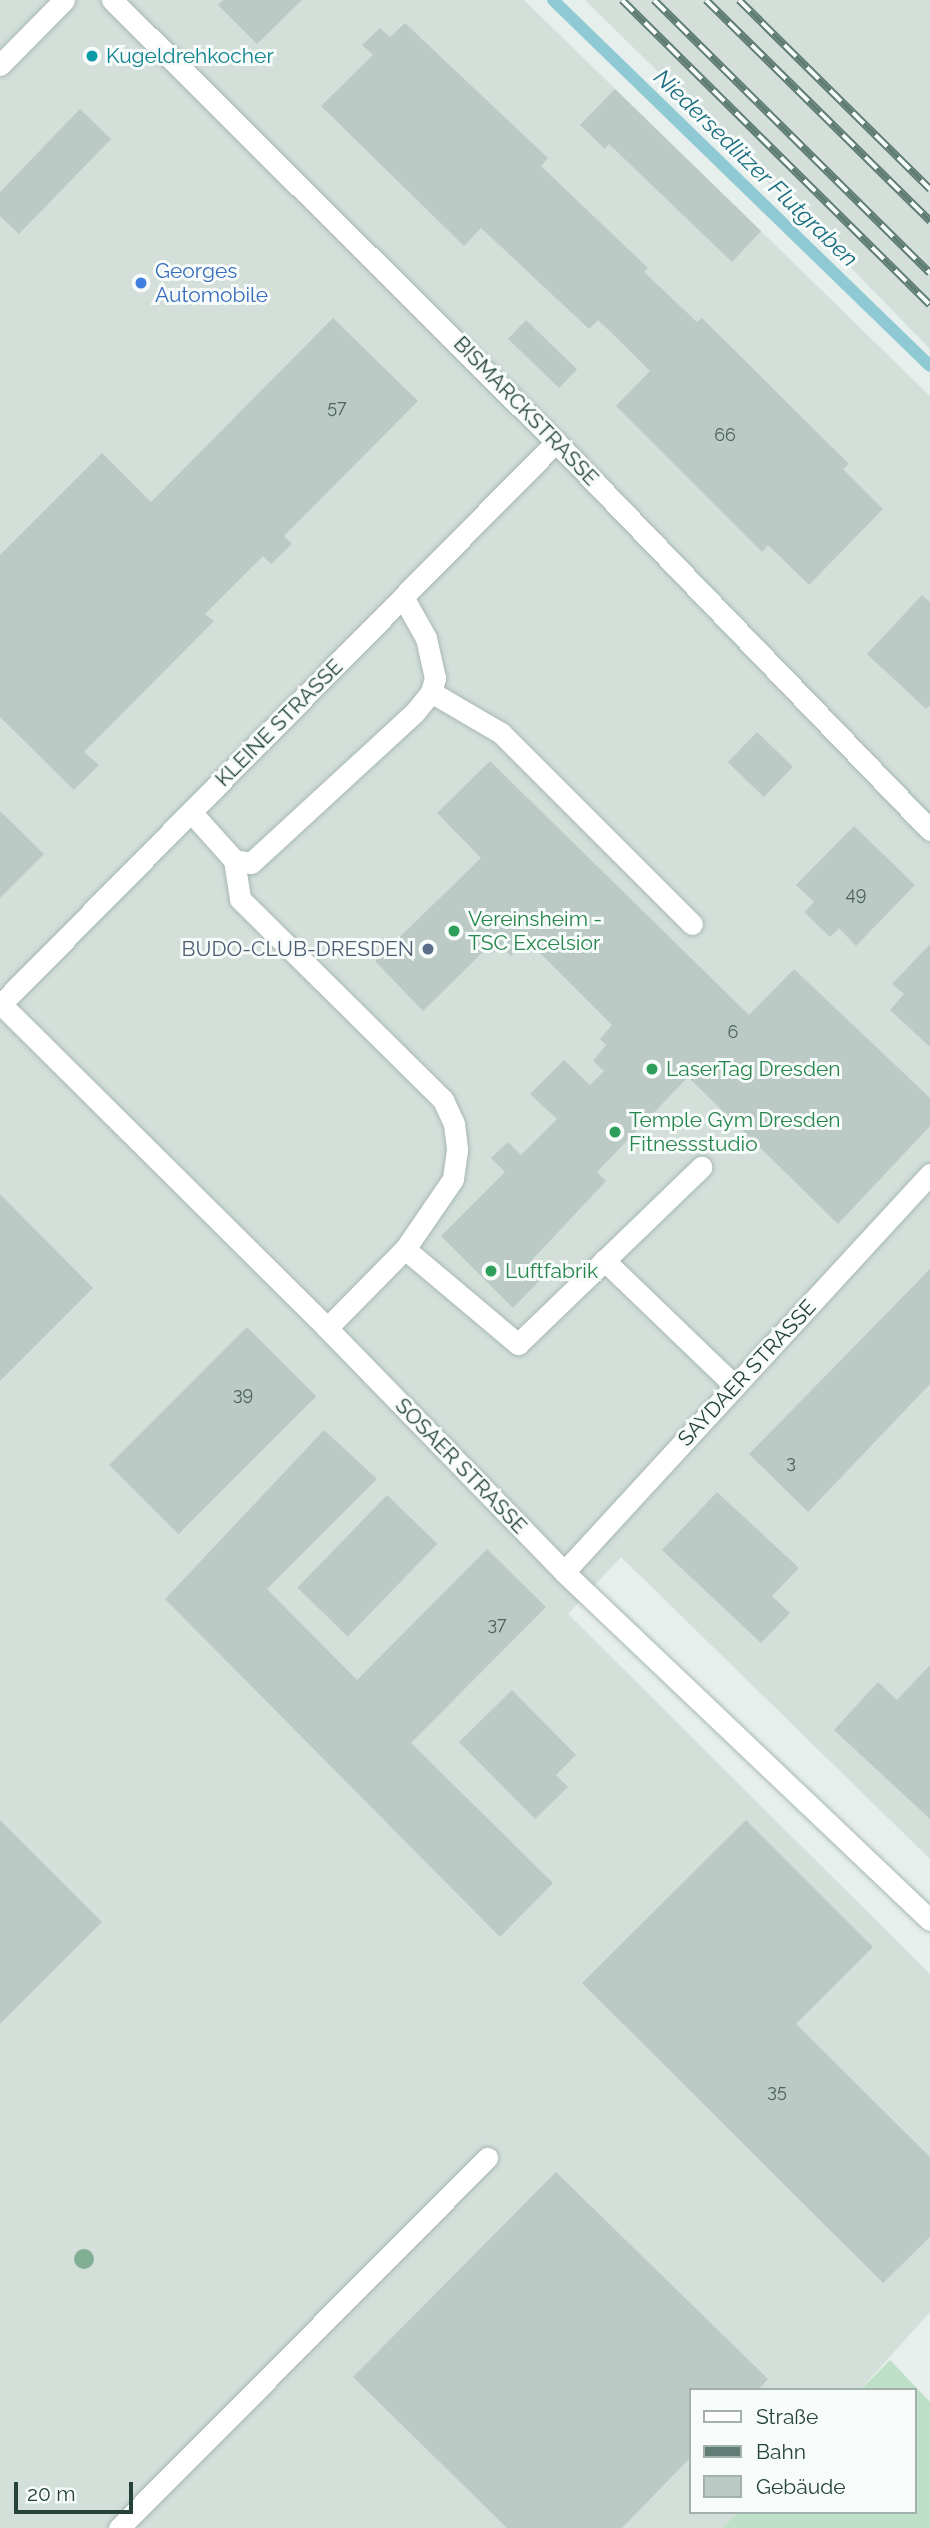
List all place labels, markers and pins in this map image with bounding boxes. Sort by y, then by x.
place label: Kugeldrehkocher [106,43,274,69]
marker: Kugeldrehkocher [84,48,100,64]
place label: Georges Automobile [155,258,268,308]
marker: Georges Automobile [133,275,149,291]
place label: Vereinsheim - TSC Excelsior [468,906,602,956]
marker: Vereinsheim - TSC Excelsior [446,923,462,939]
place label: BUDO-CLUB-DRESDEN [182,936,414,962]
marker: BUDO-CLUB-DRESDEN [420,941,436,957]
place label: LaserTag Dresden [666,1056,841,1082]
marker: LaserTag Dresden [644,1061,660,1077]
place label: Temple Gym Dresden Fitnessstudio [629,1107,840,1157]
marker: Temple Gym Dresden Fitnessstudio [607,1124,623,1140]
place label: Luftfabrik [505,1258,598,1284]
marker: Luftfabrik [483,1263,499,1279]

